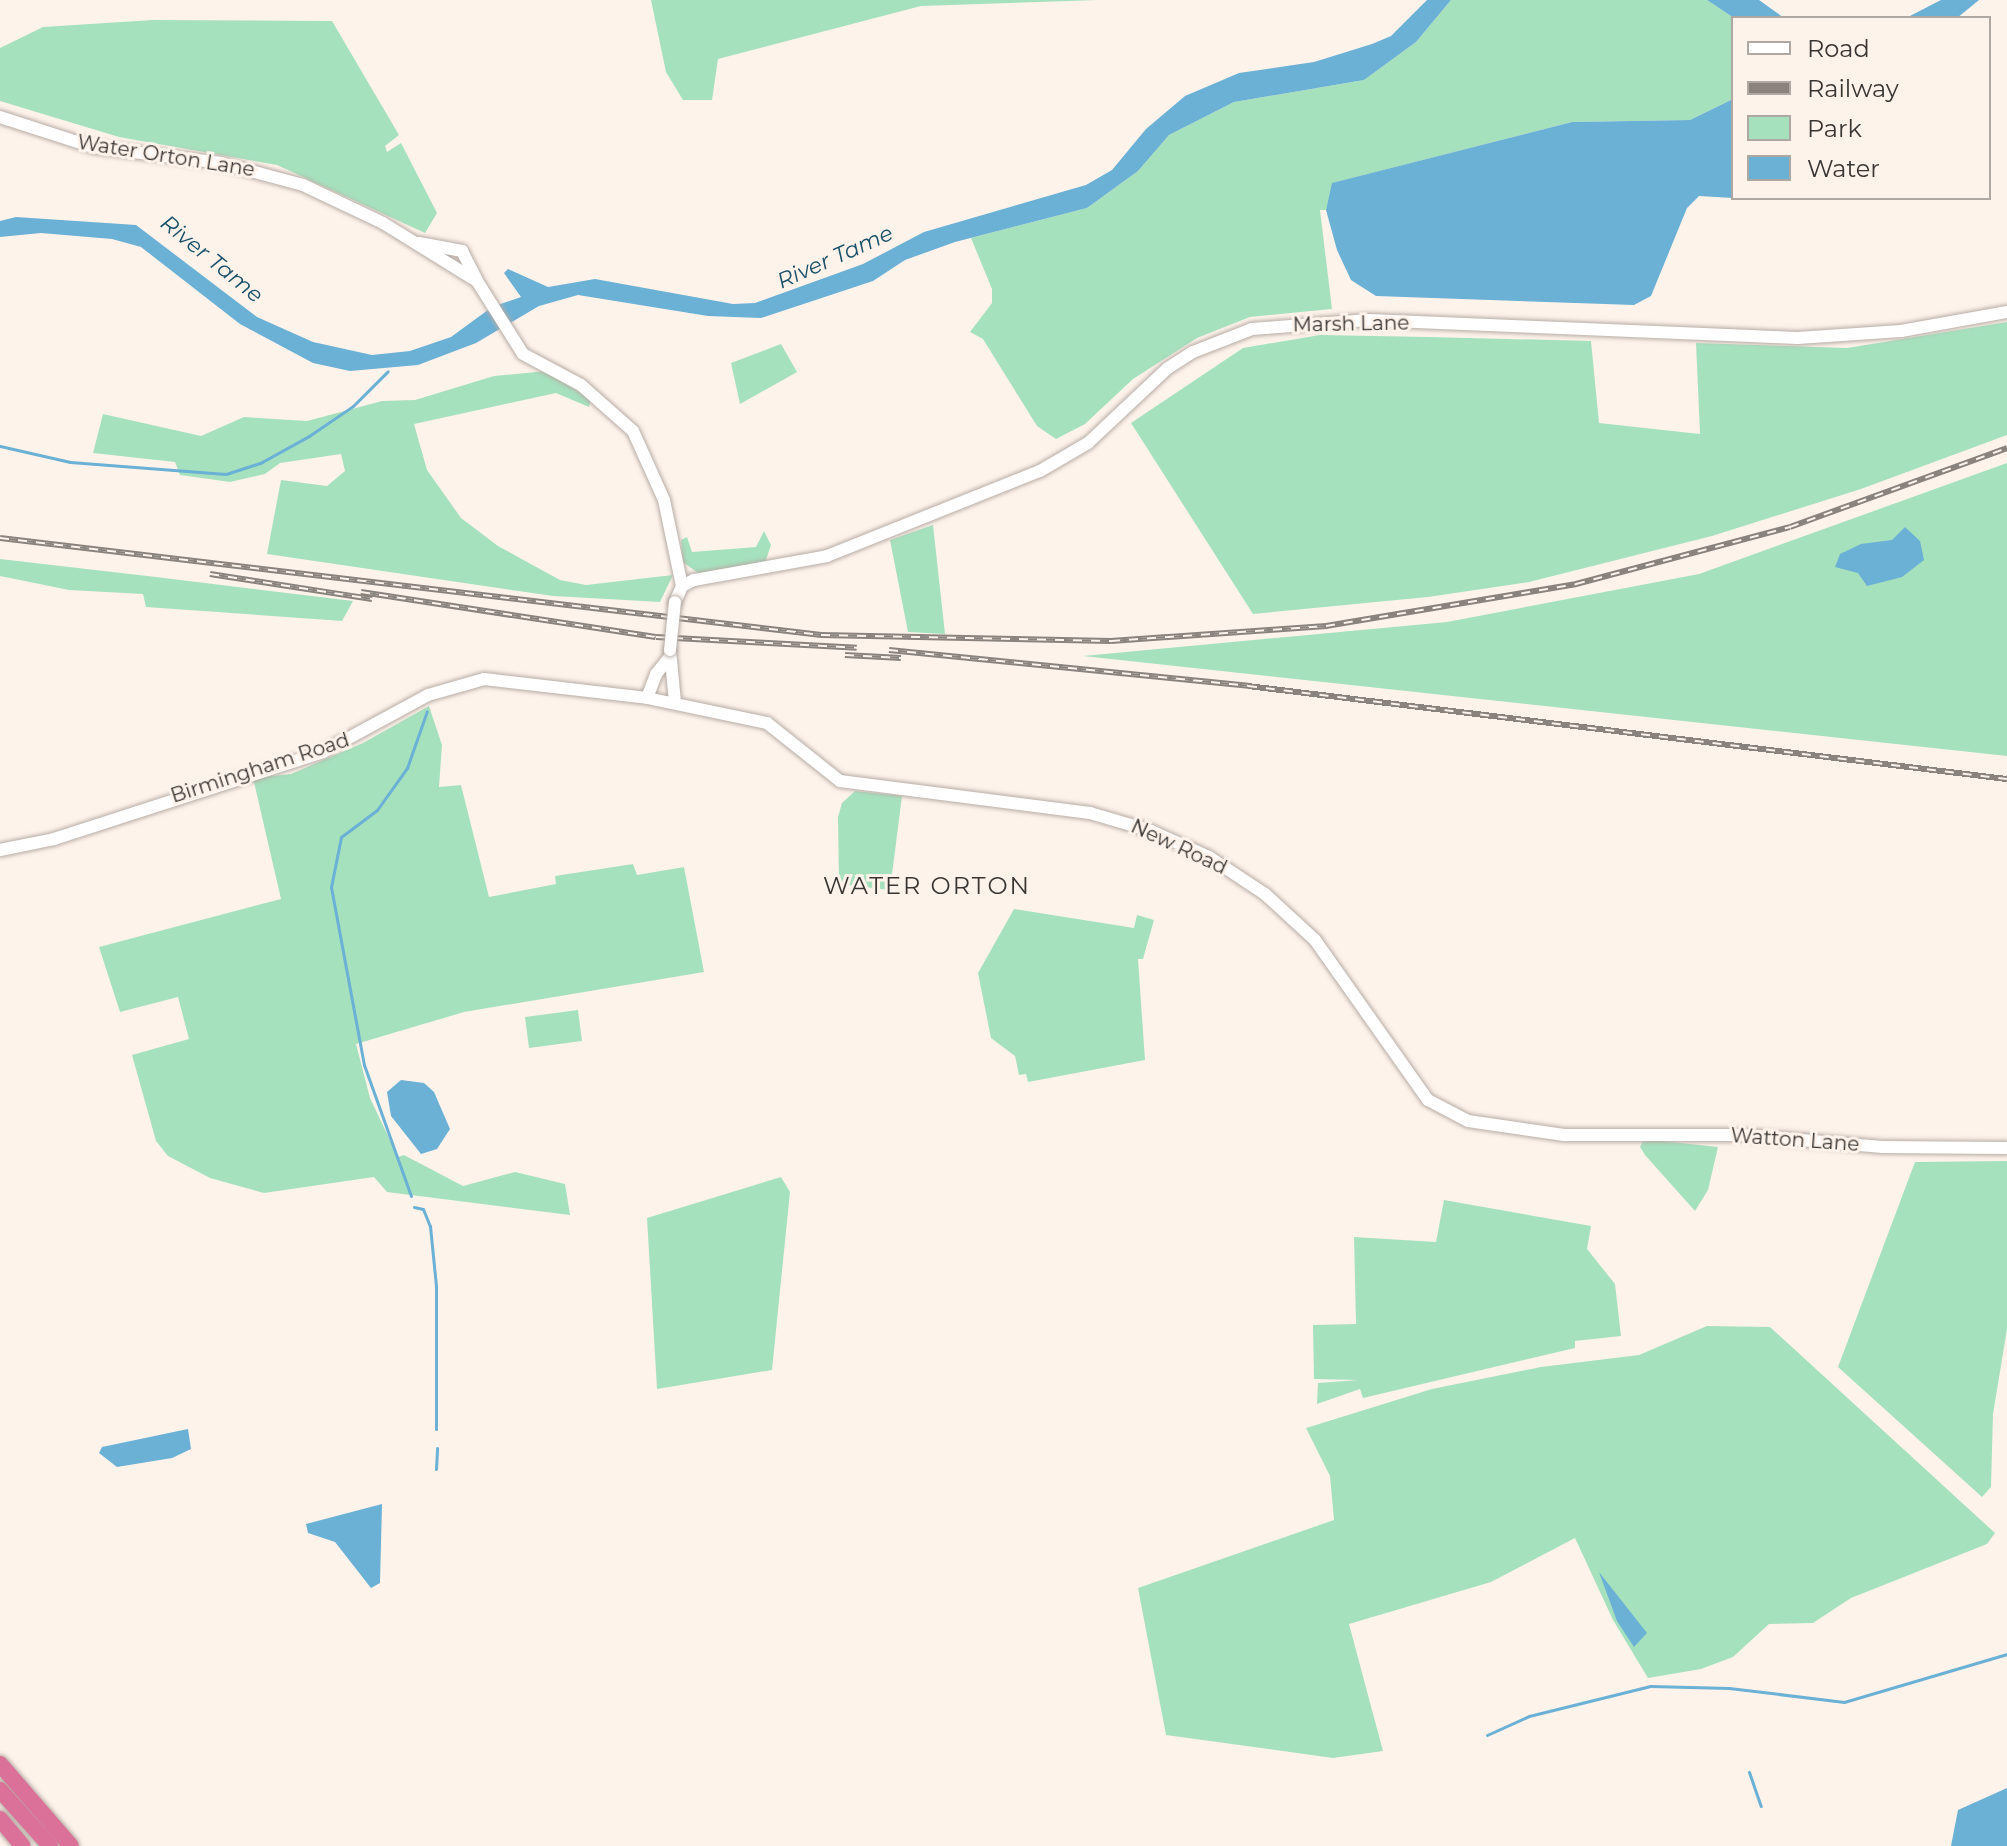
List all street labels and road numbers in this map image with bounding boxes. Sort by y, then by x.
street label: Water Orton Lane [76,130,256,182]
street label: Marsh Lane [1293,311,1409,337]
street label: Birmingham Road [168,728,352,808]
street label: New Road [1127,814,1231,880]
street label: Watton Lane [1730,1124,1860,1156]

